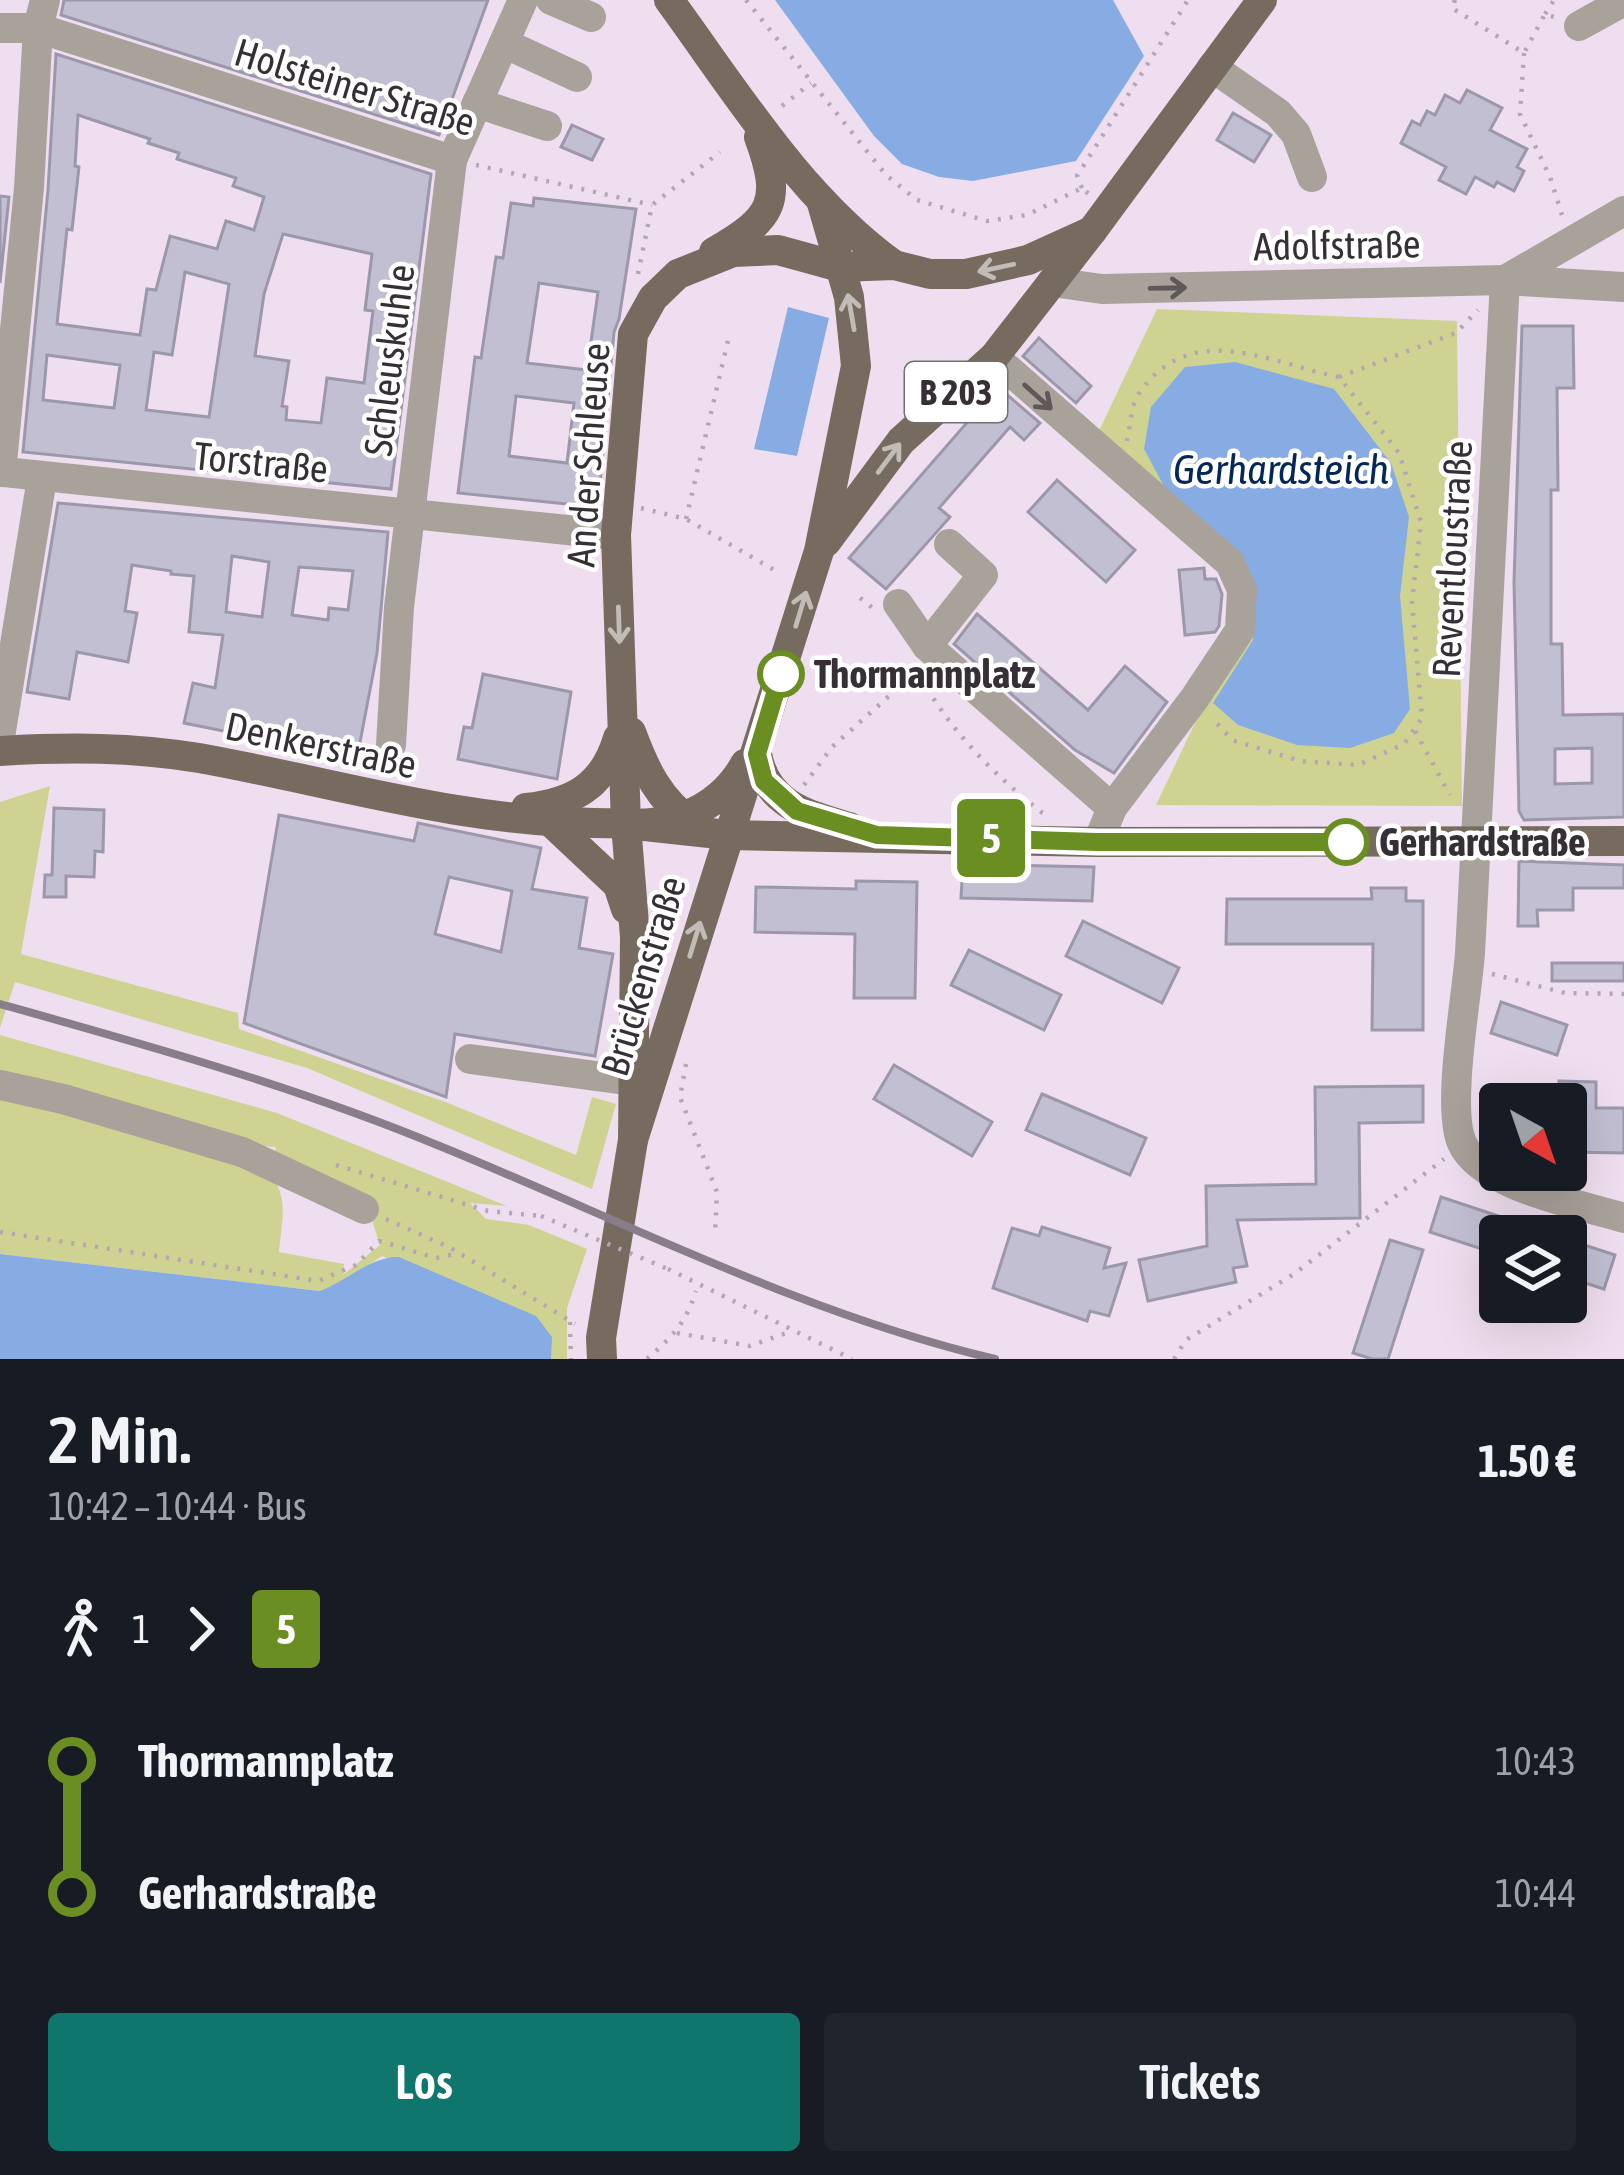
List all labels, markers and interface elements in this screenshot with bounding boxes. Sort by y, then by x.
street label: Holsteiner Straße [230,30,480,144]
street label: Adolfstraße [1253,222,1421,268]
one-way arrow [977,257,1015,280]
street label: Schleuskuhle [355,262,423,458]
one-way arrow [1148,276,1187,299]
one-way arrow [839,294,861,333]
street label: An der Schleuse [558,342,618,568]
road number: B 203 [905,362,1007,422]
one-way arrow [1023,383,1053,410]
street label: Torstraße [192,433,330,491]
street label: Reventloustraße [1424,439,1480,679]
one-way arrow [875,442,902,474]
water label: Gerhardsteich [1173,445,1389,493]
one-way arrow [791,591,813,629]
one-way arrow [608,605,631,644]
marker: Thormannplatz [759,652,803,696]
place label: Thormannplatz [814,652,1035,696]
street label: Denkerstraße [222,703,420,787]
line badge: 5 [952,799,1030,877]
text: 5 [981,814,1001,862]
marker: Gerhardstraße [1324,820,1368,864]
place label: Gerhardstraße [1379,820,1586,864]
street label: Brückenstraße [592,871,694,1081]
one-way arrow [686,920,708,958]
north arrow [1479,1083,1587,1191]
map controls [1479,1083,1587,1323]
button: layers [1479,1215,1587,1323]
text: 2 Min. [48,1401,191,1477]
text: 1.50 € [1478,1435,1576,1487]
text: 10:42 – 10:44 · Bus [48,1484,307,1528]
icon: walk [48,1596,114,1662]
icon: forward [168,1596,234,1662]
text: 5 [276,1605,296,1653]
text: 1 [132,1607,150,1651]
text: Thormannplatz [138,1735,393,1787]
text: 10:43 [1495,1739,1576,1783]
text: Gerhardstraße [138,1867,377,1919]
text: 10:44 [1495,1871,1576,1915]
button: Los [48,2013,800,2151]
button: Tickets [824,2013,1576,2151]

